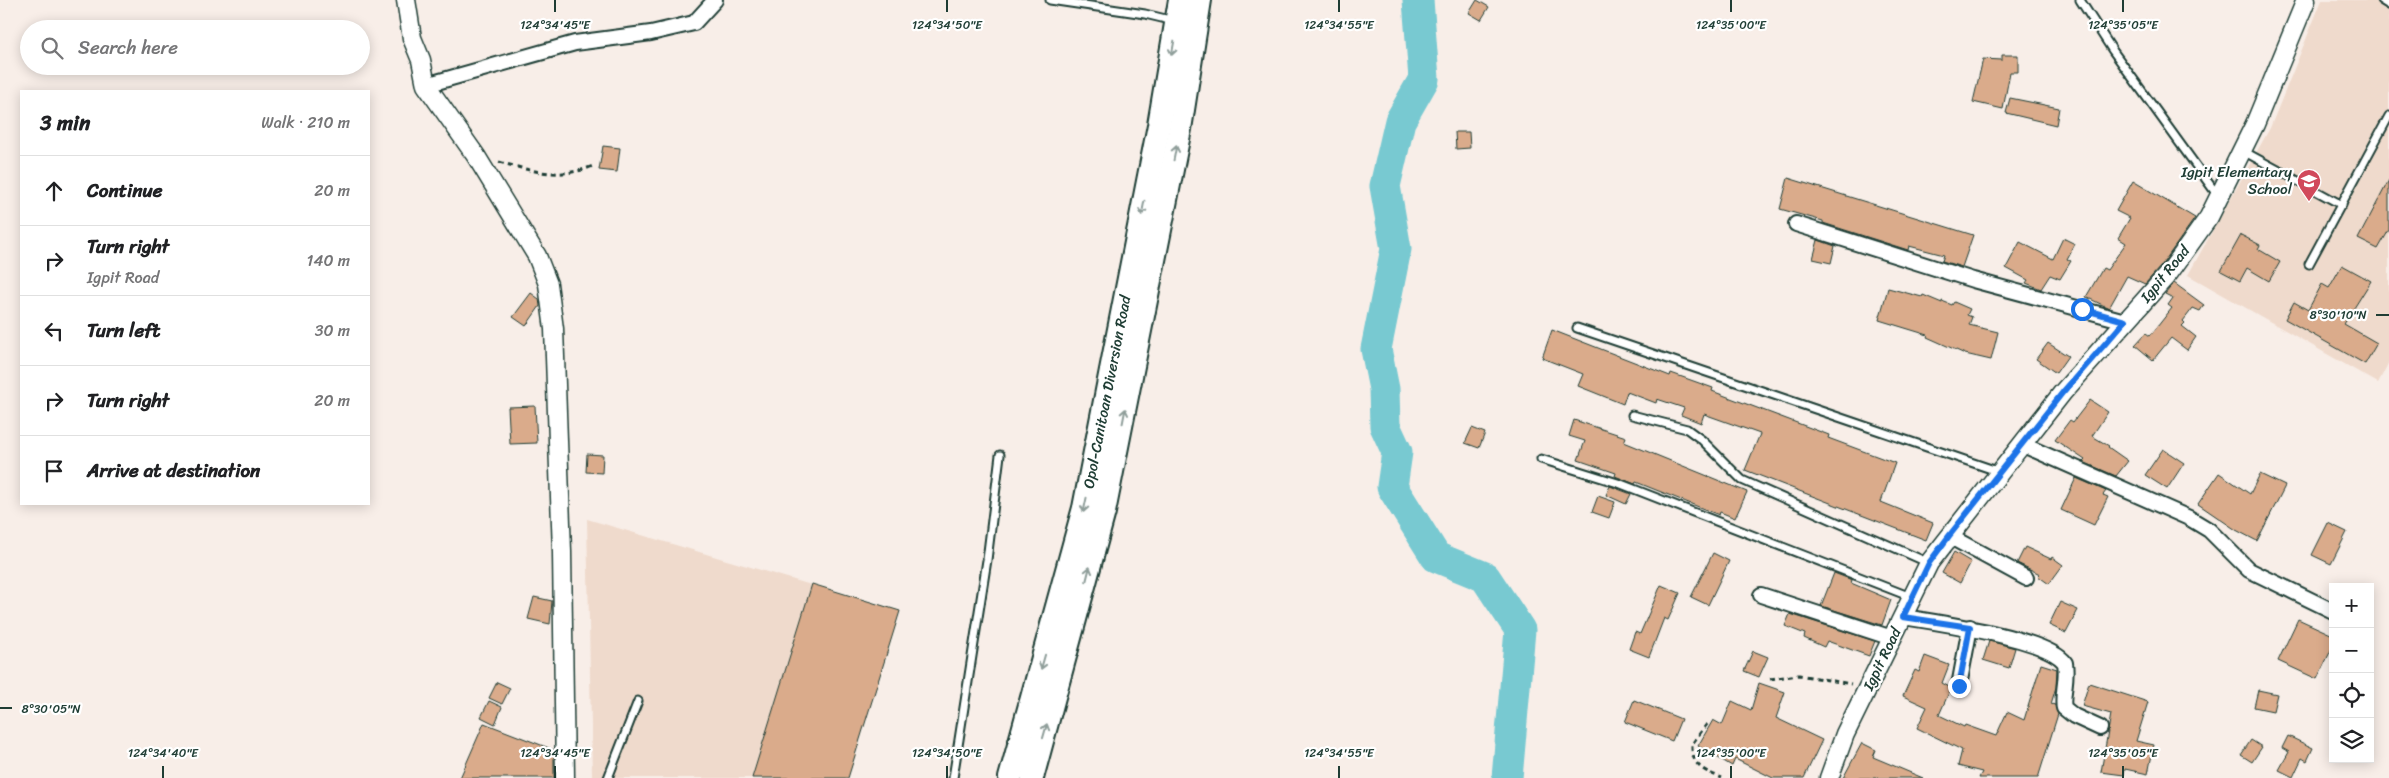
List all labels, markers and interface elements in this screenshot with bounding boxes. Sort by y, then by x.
text: 124°34'45"E [520,14,591,36]
text: 124°34'50"E [912,14,983,36]
text: 124°34'55"E [1304,14,1375,36]
text: 124°35'00"E [1696,14,1767,36]
text: 124°35'05"E [2088,14,2159,36]
search box [20,20,370,75]
text: Search here [78,31,178,64]
icon: search [38,34,66,62]
one-way arrow [1167,40,1177,56]
text: 3 min [40,104,90,142]
text: Walk · 210 m [261,108,350,137]
one-way arrow [1171,146,1180,162]
place label: Igpit Elementary School [2180,159,2293,202]
school or university icon: Igpit Elementary School [2296,168,2322,202]
text: Continue [87,174,163,207]
text: 20 m [314,176,350,205]
icon: ahead [40,177,68,205]
one-way arrow [1138,200,1148,216]
text: Turn right [87,230,169,263]
street label: Igpit Road [2133,239,2197,309]
text: 140 m [307,246,350,275]
icon: right [40,247,68,275]
text: Igpit Road [87,263,159,292]
street label: Opol-Canitoan Diversion Road [1076,292,1139,491]
route start [2071,298,2094,321]
text: 8°30'10"N [2309,304,2367,326]
text: Turn left [87,314,160,347]
text: 30 m [315,316,350,345]
icon: left [40,317,68,345]
text: Turn right [87,384,169,417]
text: 20 m [314,386,350,415]
icon: right [40,387,68,415]
one-way arrow [1119,408,1129,424]
text: Arrive at destination [87,454,260,487]
icon: arrive [40,457,68,485]
one-way arrow [1080,496,1089,512]
one-way arrow [1084,567,1093,583]
map controls [2329,583,2374,763]
button: + [2329,583,2374,628]
street label: Igpit Road [1855,622,1909,696]
button: − [2329,628,2374,673]
one-way arrow [1038,653,1047,669]
button: locate [2329,673,2374,718]
route end [1948,675,1971,698]
text: 8°30'05"N [21,698,81,720]
button: layers [2329,718,2374,763]
one-way arrow [1041,724,1050,740]
text: 124°34'40"E [128,742,199,764]
text: 124°34'45"E [520,742,591,764]
text: 124°34'50"E [912,742,983,764]
text: 124°34'55"E [1304,742,1375,764]
text: 124°35'00"E [1696,742,1767,764]
text: 124°35'05"E [2088,742,2159,764]

